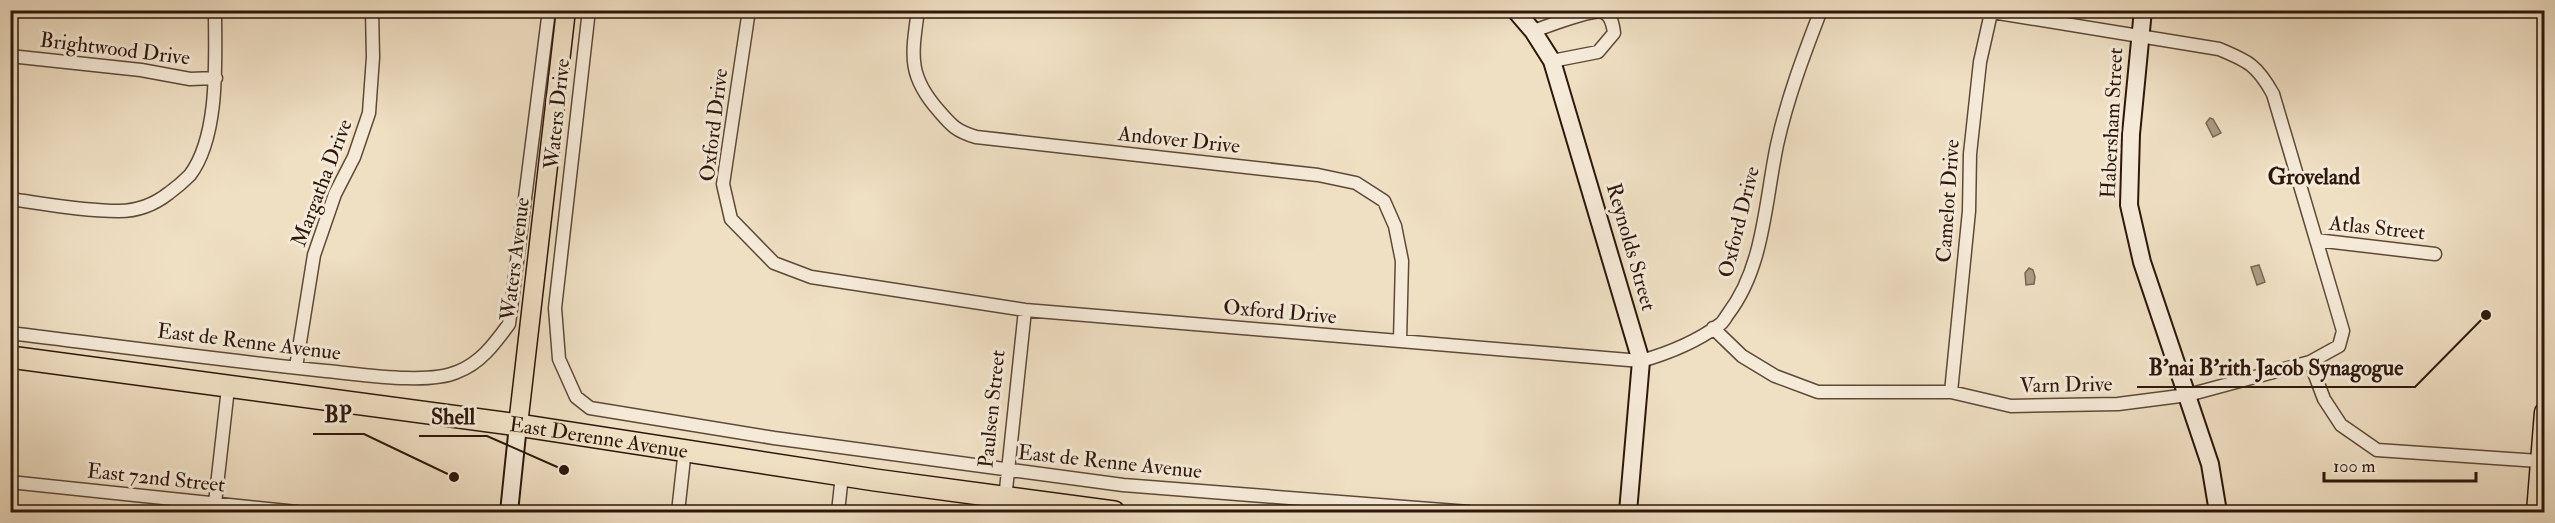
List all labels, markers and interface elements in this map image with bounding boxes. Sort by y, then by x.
street label: Brightwood Drive [38,26,192,72]
street label: Habersham Street [2095,47,2129,199]
street label: Waters Drive [538,57,576,172]
street label: Oxford Drive [694,67,734,183]
street label: Margatha Drive [285,115,359,251]
street label: Andover Drive [1116,120,1241,160]
street label: Camelot Drive [1930,138,1966,264]
street label: Oxford Drive [1712,163,1766,280]
district label: Groveland [2268,163,2360,191]
street label: Reynolds Street [1600,180,1662,314]
street label: Waters Avenue [494,196,536,323]
street label: Atlas Street [2327,209,2427,246]
street label: Oxford Drive [1222,294,1338,330]
street label: East de Renne Avenue [156,317,343,367]
callout: B'nai B'rith Jacob Synagogue [2137,347,2415,387]
street label: Paulsen Street [972,348,1012,469]
text: B'nai B'rith Jacob Synagogue [2149,354,2404,383]
street label: Varn Drive [2019,371,2113,399]
callout: BP [313,394,364,434]
callout: Shell [419,396,487,436]
text: BP [324,401,352,429]
text: Shell [431,403,475,431]
street label: East Derenne Avenue [508,410,690,465]
street label: East de Renne Avenue [1017,439,1204,485]
scale bar [2324,445,2476,483]
text: 100 m [2333,455,2376,478]
street label: East 72nd Street [86,457,227,499]

